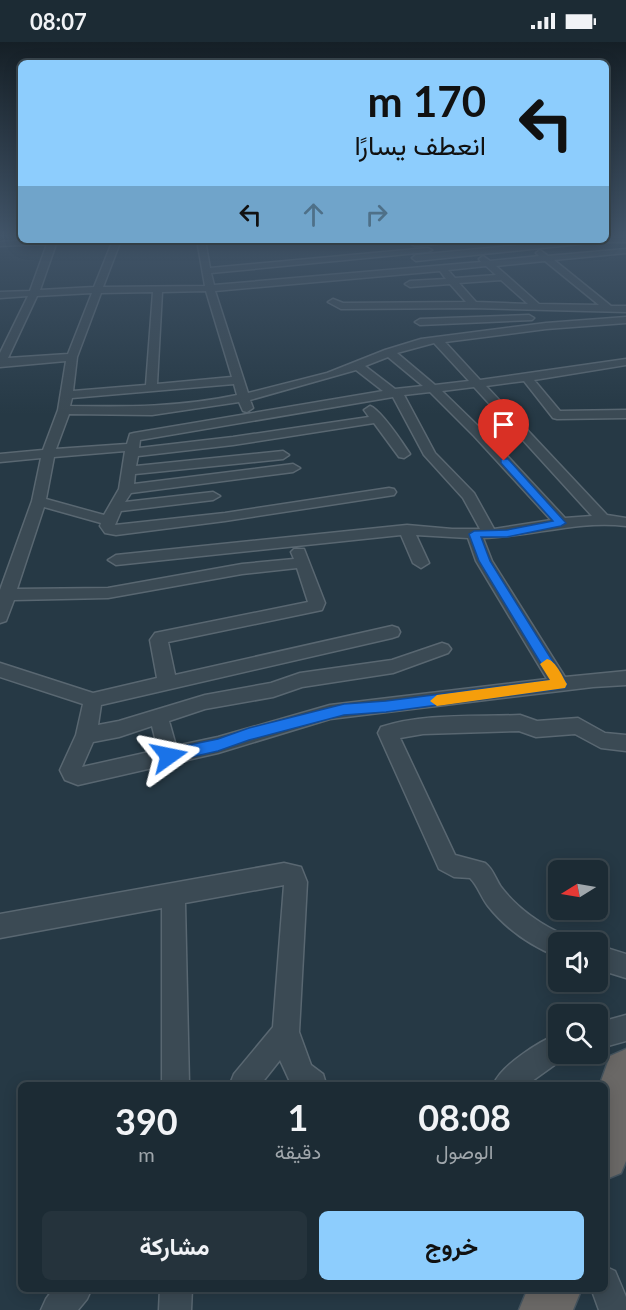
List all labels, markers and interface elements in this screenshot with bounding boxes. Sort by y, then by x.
text: 08:07 [30,8,87,35]
text: 170 m [368,76,486,126]
icon: left [507,84,585,162]
text: انعطف يسارًا [354,128,486,161]
icon: left [234,198,267,231]
icon: ahead [297,198,330,231]
icon: right [360,198,393,231]
pin [478,399,529,461]
icon: arrive [487,408,520,441]
position arrow [137,724,201,788]
north arrow [548,860,608,920]
map controls [548,860,608,1064]
button: sound [548,932,608,992]
button: search [548,1004,608,1064]
text: 1 [287,1095,308,1139]
text: 08:08 [418,1095,511,1139]
text: 390 [115,1099,178,1143]
text: دقيقة [275,1139,321,1163]
text: الوصول [436,1139,493,1163]
text: m [138,1142,155,1166]
button: مشاركة [42,1211,307,1280]
button: خروج [319,1211,584,1280]

